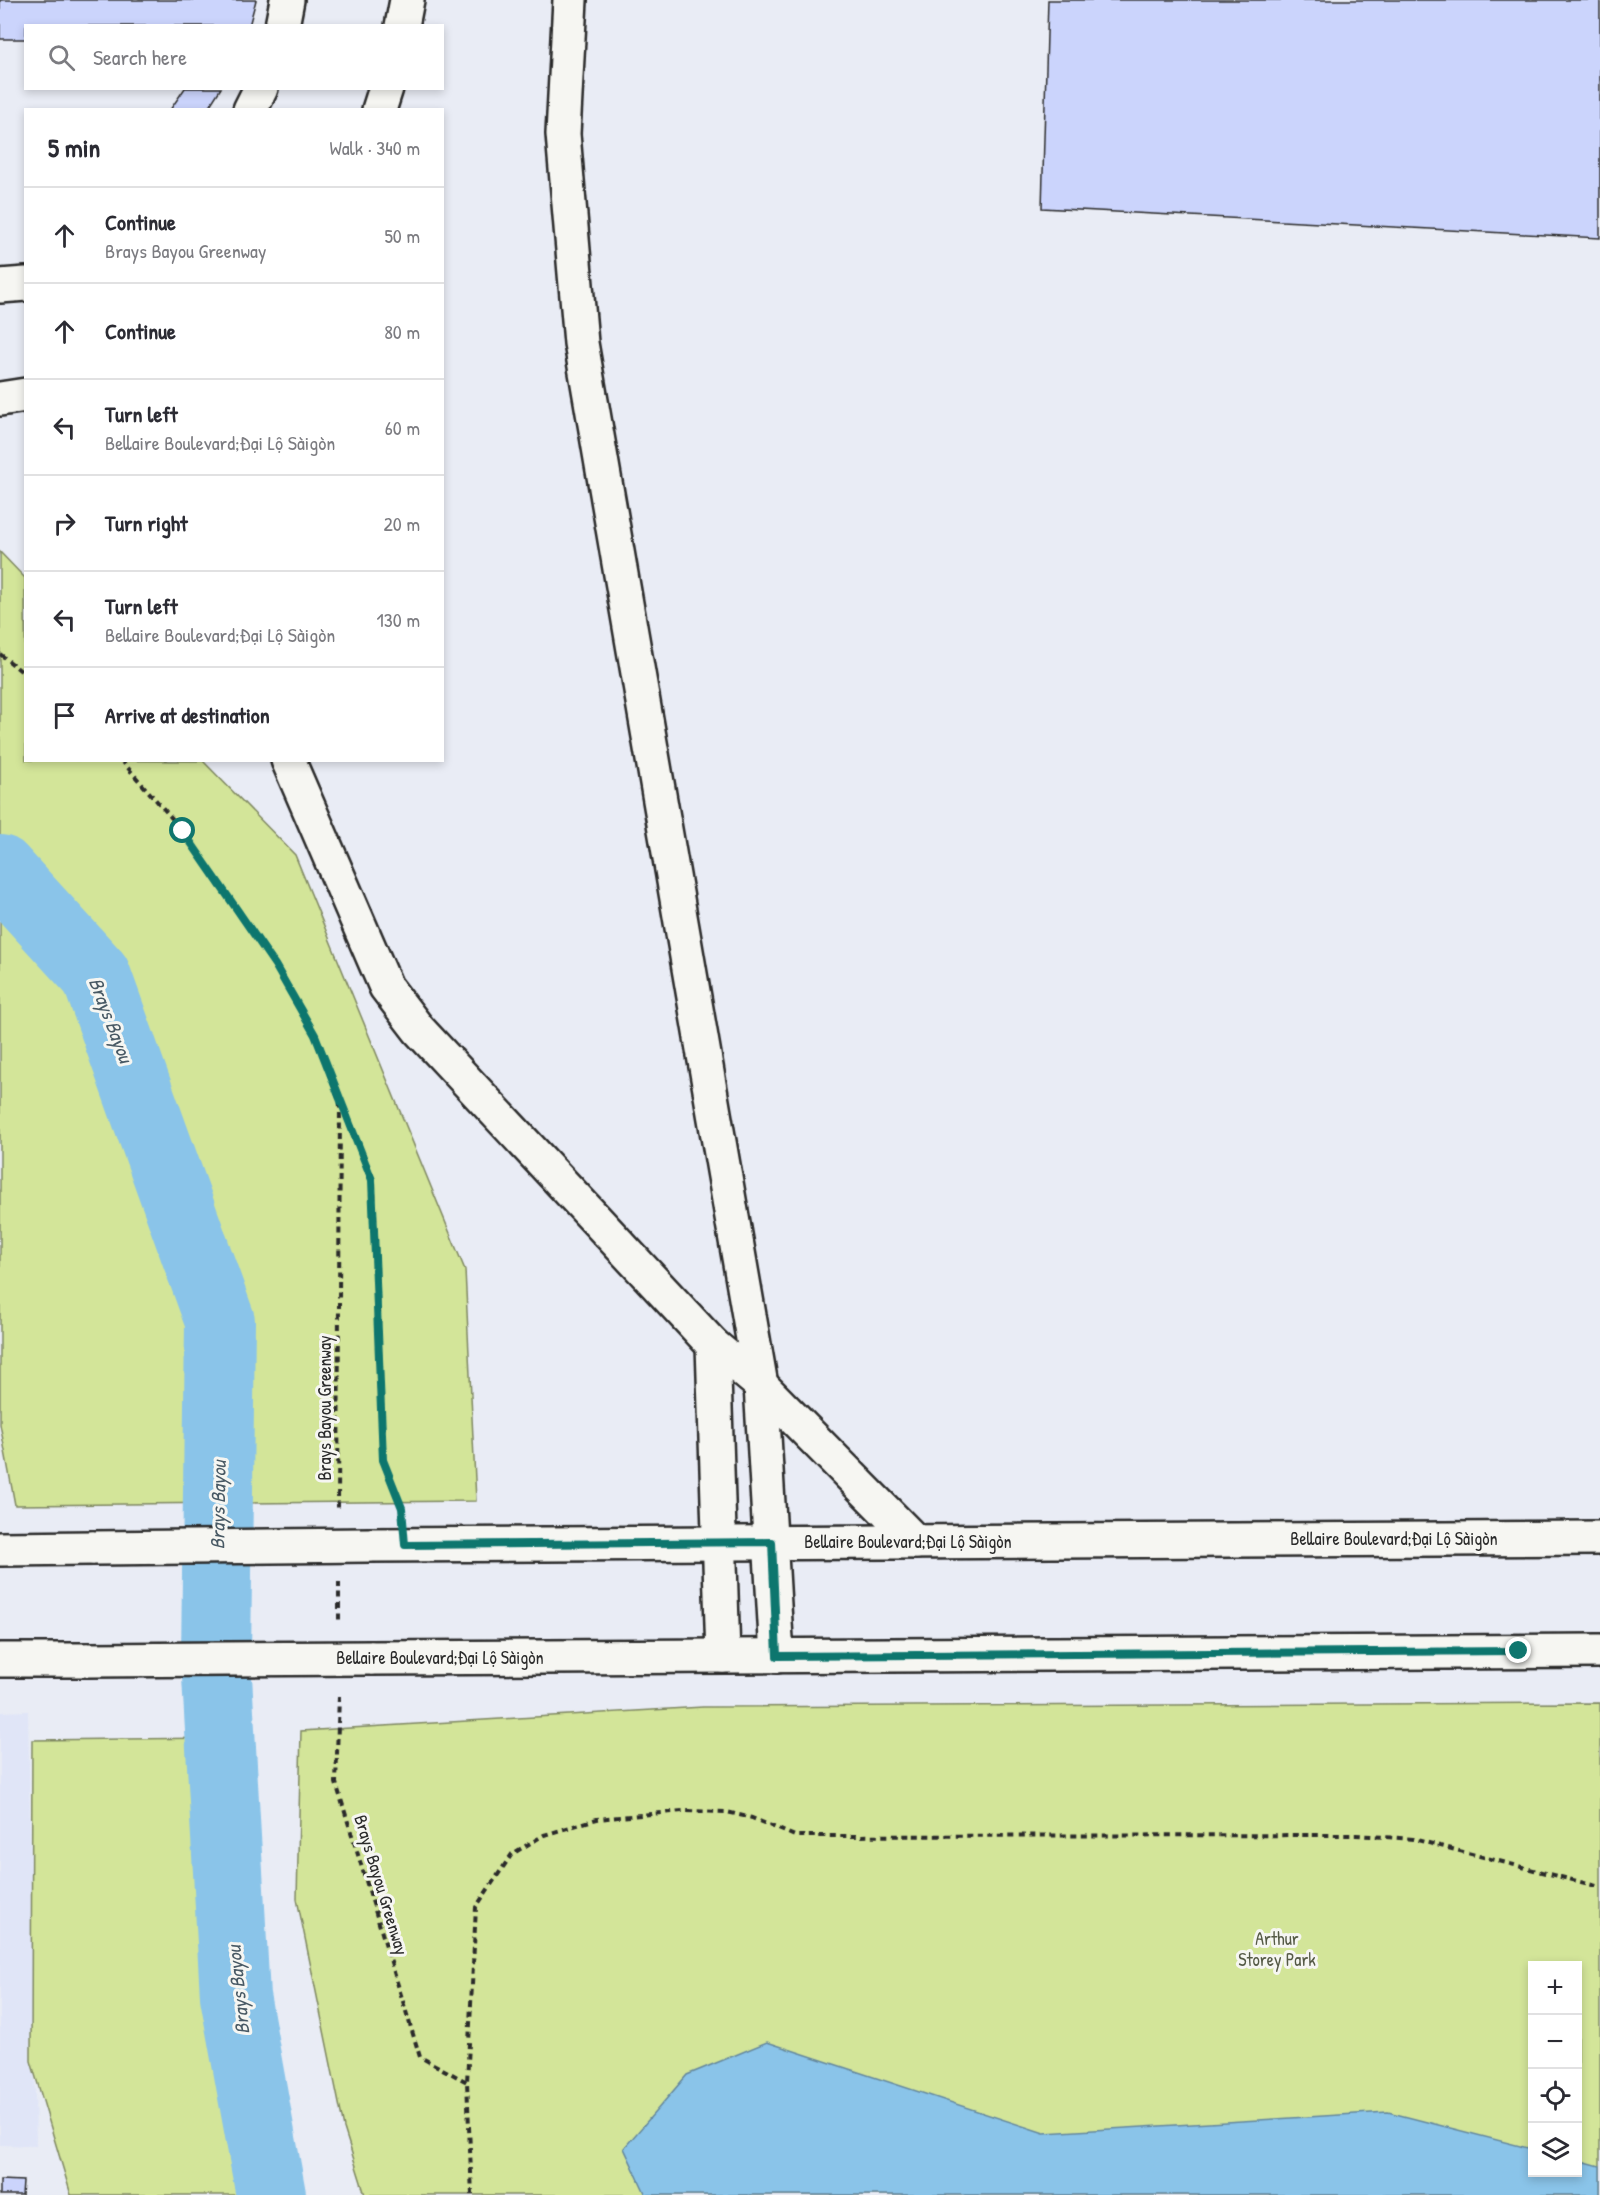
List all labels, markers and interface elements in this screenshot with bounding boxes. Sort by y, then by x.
search box [24,24,444,90]
icon: search [45,41,78,74]
text: Search here [93,42,187,72]
text: 5 min [48,130,100,165]
text: Walk · 340 m [329,134,420,161]
text: Continue [105,207,176,237]
icon: ahead [48,219,81,252]
text: 50 m [384,222,420,249]
text: Brays Bayou Greenway [105,237,266,264]
icon: ahead [48,315,81,348]
text: Continue [105,316,176,346]
text: 80 m [384,318,420,345]
text: Turn left [105,399,178,429]
icon: left [48,411,81,444]
text: 60 m [385,414,420,441]
text: Bellaire Boulevard;Đại Lộ Sàigòn [105,429,335,456]
icon: right [48,507,81,540]
text: Turn right [105,508,188,538]
text: 20 m [383,510,420,537]
text: Turn left [105,591,178,621]
icon: left [48,603,81,636]
text: 130 m [377,606,420,633]
text: Bellaire Boulevard;Đại Lộ Sàigòn [105,621,335,648]
icon: arrive [48,699,81,732]
text: Arrive at destination [105,700,270,730]
route start [169,817,195,843]
water label: Brays Bayou [82,973,141,1068]
street label: Brays Bayou Greenway [312,1335,337,1481]
water label: Brays Bayou [203,1458,233,1550]
street label: Bellaire Boulevard;Đại Lộ Sàigòn [1290,1526,1498,1551]
street label: Bellaire Boulevard;Đại Lộ Sàigòn [804,1529,1012,1554]
route end [1505,1637,1531,1663]
street label: Bellaire Boulevard;Đại Lộ Sàigòn [336,1645,544,1670]
street label: Brays Bayou Greenway [348,1812,415,1958]
park label: Arthur Storey Park [1238,1926,1316,1972]
water label: Brays Bayou [219,1942,257,2036]
map controls [1528,1961,1582,2177]
button: + [1528,1961,1582,2015]
button: − [1528,2015,1582,2069]
button: locate [1528,2069,1582,2123]
button: layers [1528,2123,1582,2177]

